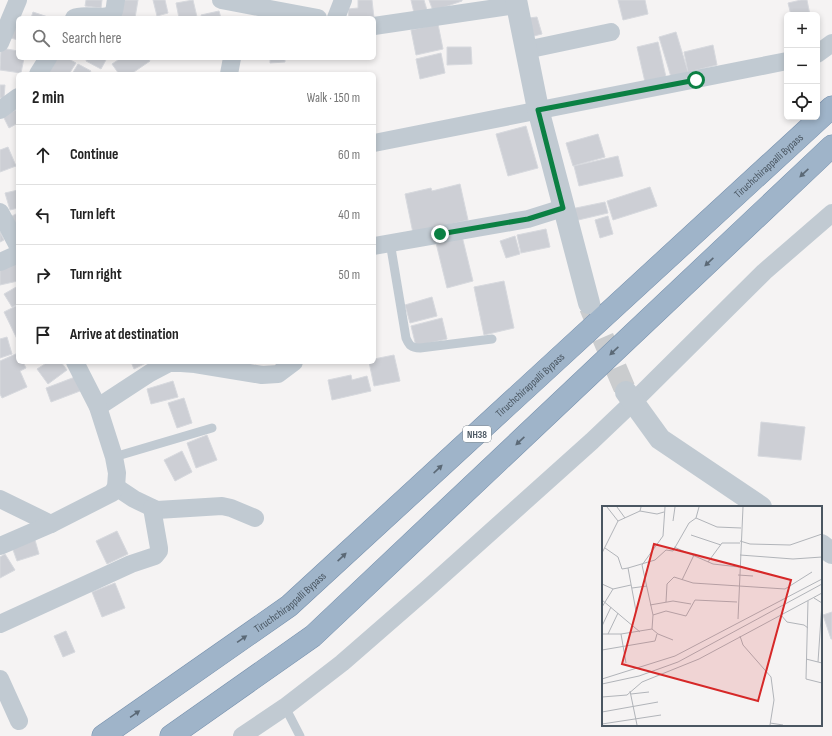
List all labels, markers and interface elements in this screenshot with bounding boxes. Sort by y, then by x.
map controls [784,12,820,120]
button: + [784,12,820,48]
search box [16,16,376,60]
icon: search [30,27,52,49]
text: Search here [62,29,122,48]
button: − [784,48,820,84]
route start [687,71,705,89]
button: locate [784,84,820,120]
text: 2 min [32,88,64,108]
text: Walk · 150 m [307,90,360,106]
street label: Tiruchchirappalli Bypass [732,131,806,201]
icon: ahead [32,144,54,166]
text: Continue [70,145,119,164]
text: 60 m [338,147,360,163]
one-way arrow [799,168,809,178]
icon: left [32,204,54,226]
text: Turn left [70,205,115,224]
text: 40 m [338,207,360,223]
route end [431,225,449,243]
one-way arrow [704,257,714,267]
icon: right [32,264,54,286]
text: Turn right [70,265,122,284]
text: 50 m [339,267,360,283]
icon: arrive [32,324,54,346]
text: Arrive at destination [70,325,179,344]
one-way arrow [609,347,620,356]
street label: Tiruchchirappalli Bypass [493,350,567,420]
road number: NH38 [463,426,491,442]
one-way arrow [515,436,525,445]
one-way arrow [433,465,443,474]
inset map [602,506,822,726]
one-way arrow [337,553,348,562]
street label: Tiruchchirappalli Bypass [252,569,329,635]
one-way arrow [237,635,247,643]
one-way arrow [130,710,141,718]

